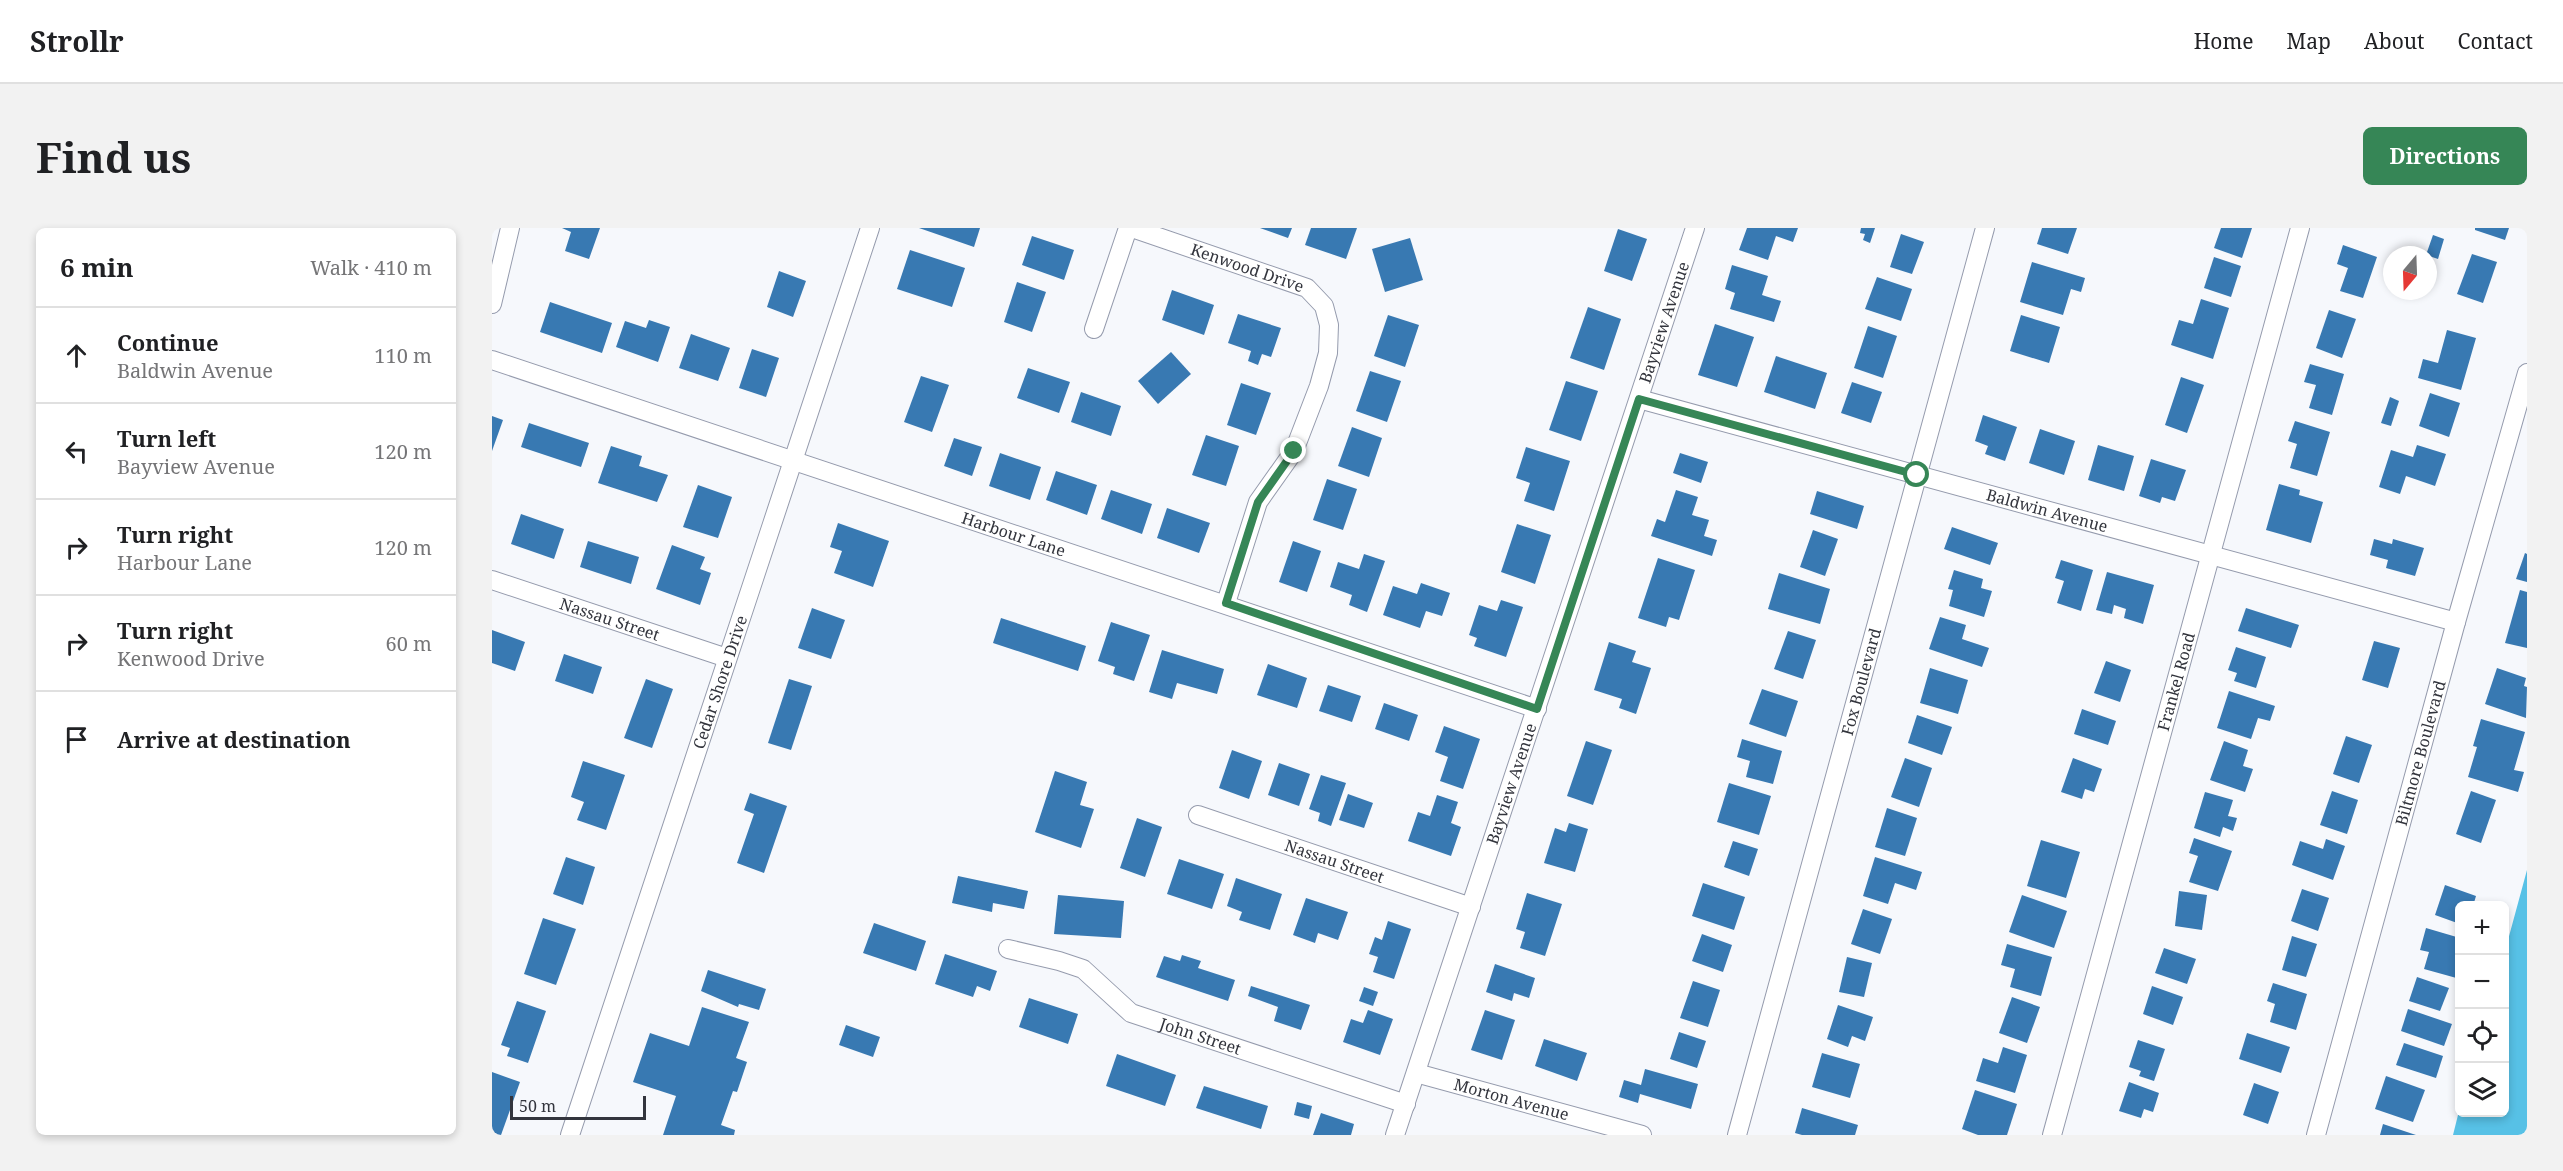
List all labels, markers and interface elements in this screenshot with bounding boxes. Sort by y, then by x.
text: Strollr [30,22,124,60]
text: Home [2194,27,2254,55]
text: Map [2287,27,2331,55]
text: About [2364,27,2425,55]
text: Contact [2458,27,2533,55]
button: Directions [2363,127,2527,185]
text: Find us [36,128,191,185]
street label: Kenwood Drive [1188,238,1307,297]
north arrow [2383,246,2437,300]
text: 6 min [60,249,134,285]
text: Walk · 410 m [310,254,432,281]
street label: Bayview Avenue [1634,259,1694,386]
text: Continue [117,327,219,357]
icon: ahead [60,339,93,372]
text: 110 m [374,342,432,369]
text: Baldwin Avenue [117,357,273,384]
text: Turn left [117,423,216,453]
icon: left [60,435,93,468]
route end [1280,437,1306,463]
text: 120 m [374,438,432,465]
text: Bayview Avenue [117,453,275,480]
route start [1903,461,1929,487]
street label: Baldwin Avenue [1984,483,2110,537]
street label: Harbour Lane [959,507,1068,562]
text: Turn right [117,519,233,549]
icon: right [60,531,93,564]
text: 120 m [374,534,432,561]
text: Harbour Lane [117,549,252,576]
street label: Nassau Street [557,592,663,646]
street label: Cedar Shore Drive [687,612,752,752]
text: Turn right [117,615,233,645]
street label: Fox Boulevard [1836,625,1886,738]
icon: right [60,627,93,660]
text: 60 m [386,630,432,657]
street label: Frankel Road [2152,630,2200,733]
text: Kenwood Drive [117,645,265,672]
street label: Biltmore Boulevard [2390,678,2451,828]
street label: Bayview Avenue [1481,720,1541,847]
icon: arrive [60,723,93,756]
text: Arrive at destination [117,724,351,754]
street label: Nassau Street [1282,834,1387,888]
map controls [2455,901,2509,1117]
button: + [2455,901,2509,955]
button: − [2455,955,2509,1009]
button: locate [2455,1009,2509,1063]
street label: John Street [1156,1012,1244,1060]
button: layers [2455,1063,2509,1117]
street label: Morton Avenue [1451,1073,1571,1125]
scale bar [510,1093,646,1120]
text: 50 m [519,1095,556,1117]

